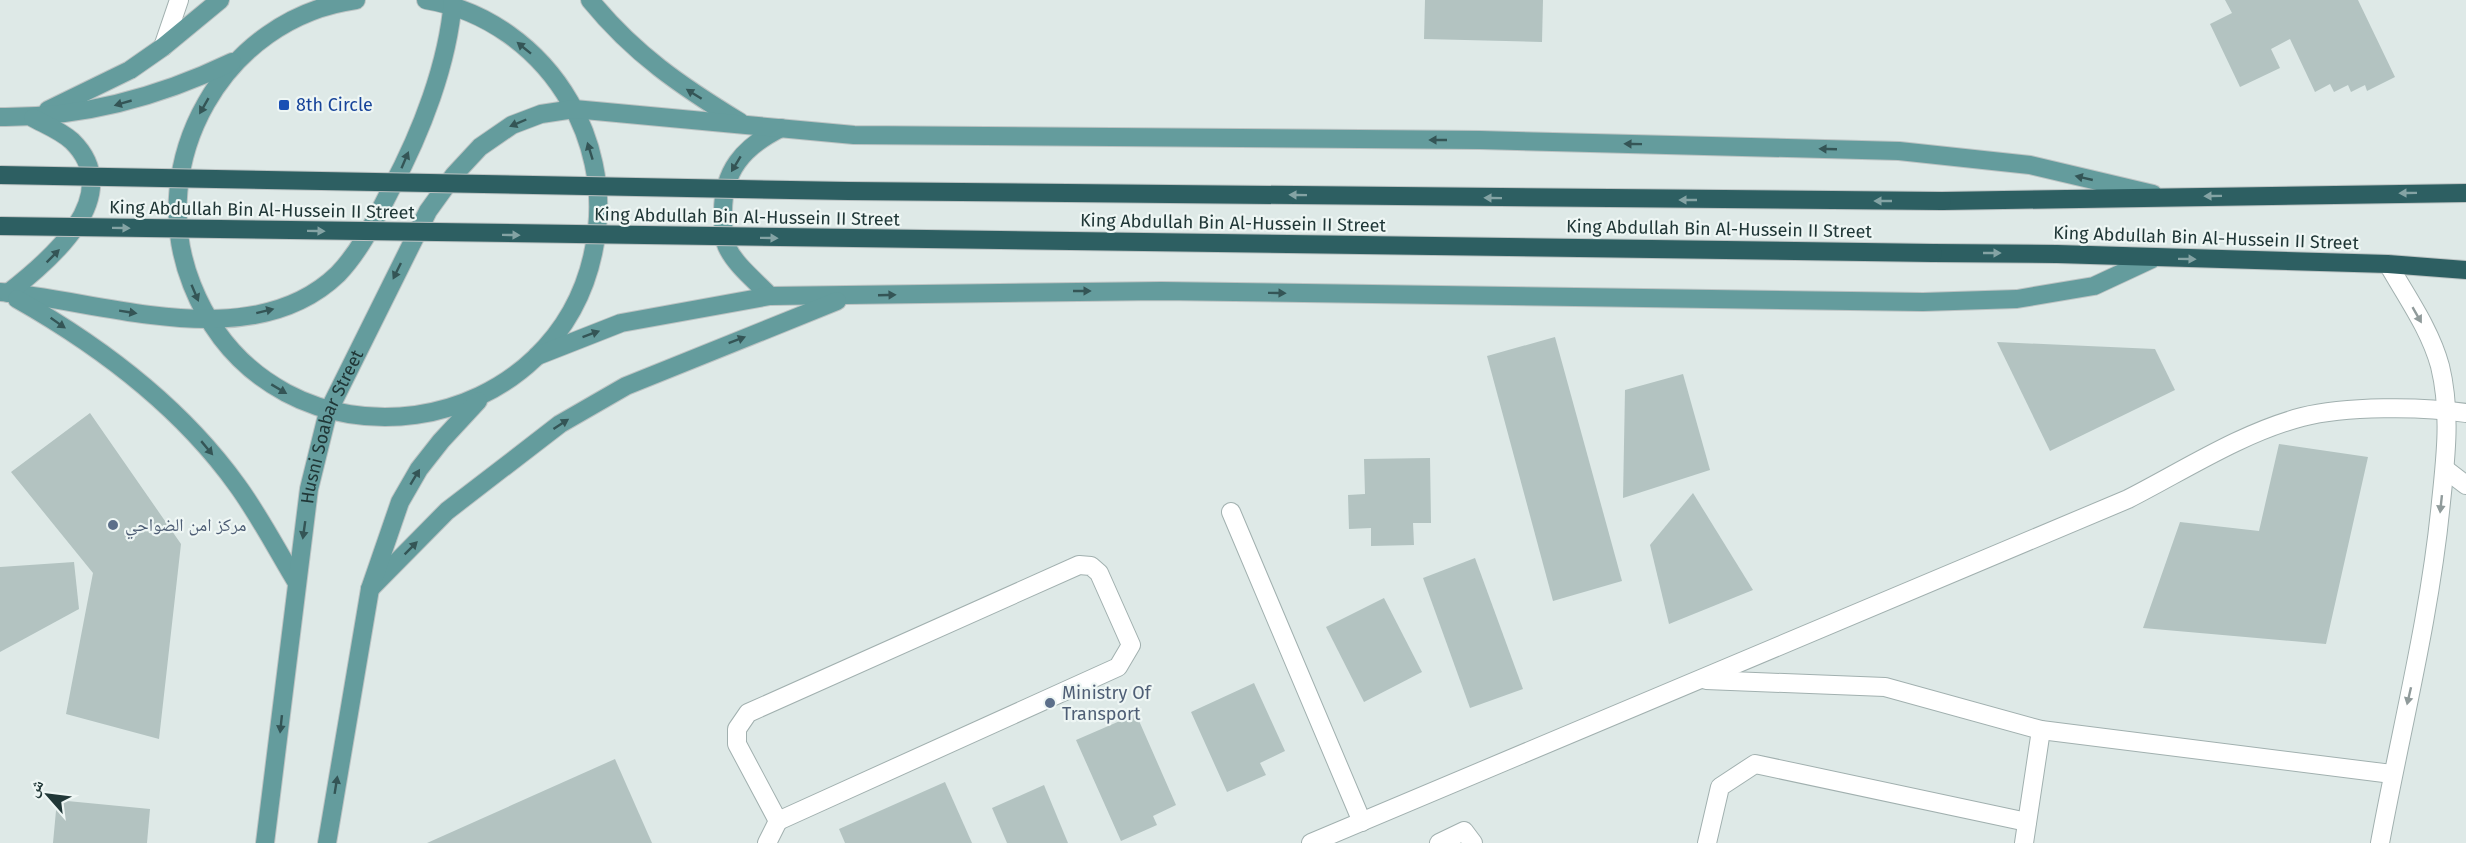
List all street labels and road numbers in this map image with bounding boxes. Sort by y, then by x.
street label: King Abdullah Bin Al-Hussein II Street [109,196,416,224]
street label: King Abdullah Bin Al-Hussein II Street [594,203,901,231]
street label: King Abdullah Bin Al-Hussein II Street [1080,209,1387,237]
street label: King Abdullah Bin Al-Hussein II Street [1566,215,1873,243]
street label: King Abdullah Bin Al-Hussein II Street [2053,222,2360,254]
street label: Husni Soabar Street [296,346,368,505]

